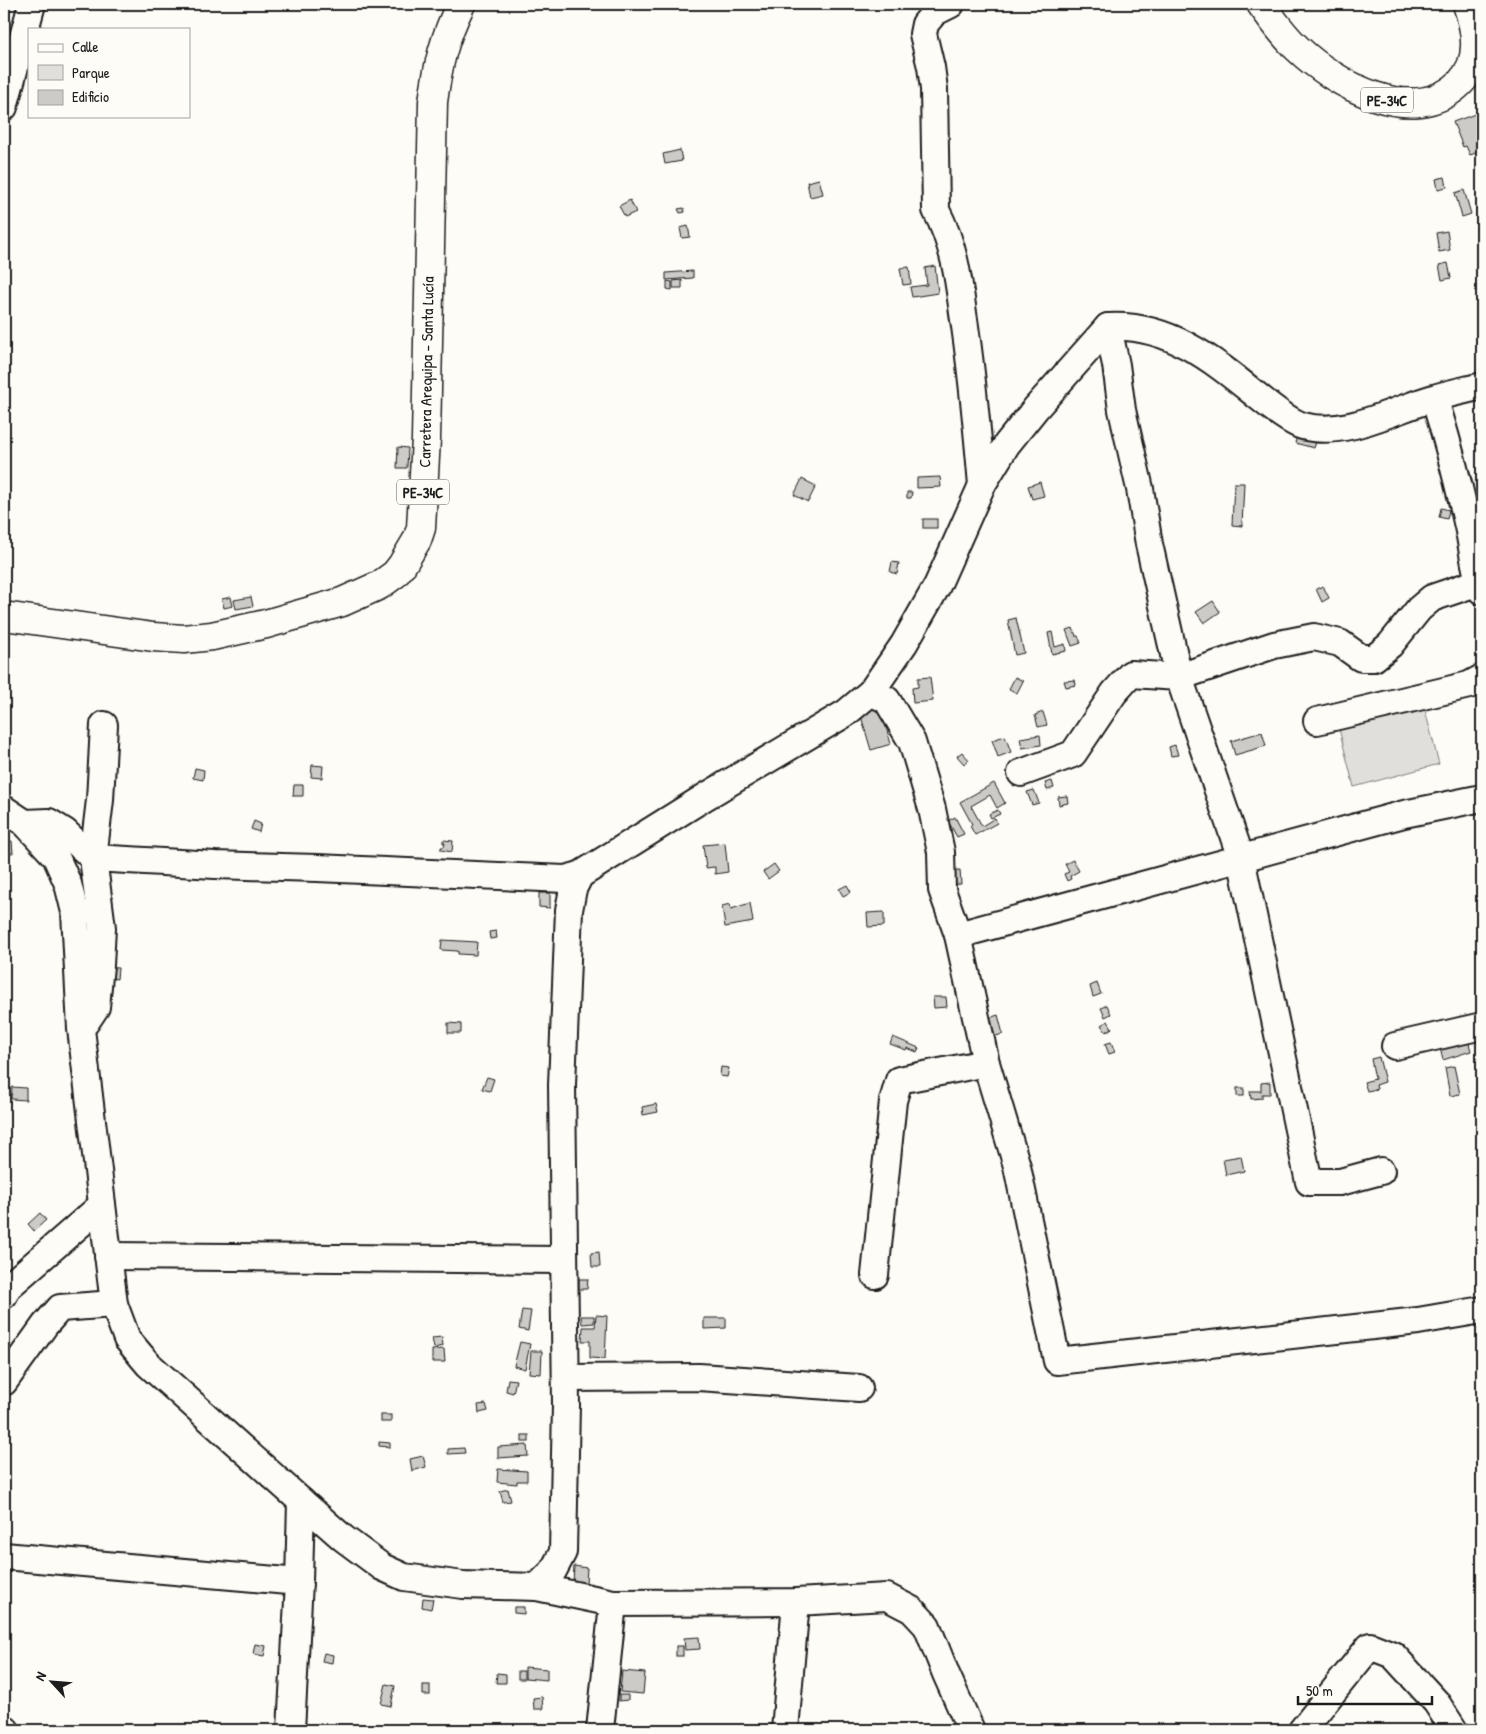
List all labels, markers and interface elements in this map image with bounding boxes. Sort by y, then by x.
legend [28,28,190,118]
text: Calle [72,36,99,57]
text: Parque [72,62,110,83]
text: Edificio [72,86,109,107]
road number: PE-34C [1361,88,1413,112]
street label: Carretera Arequipa - Santa Lucía [413,276,439,468]
road number: PE-34C [397,480,449,504]
north arrow [28,1656,78,1706]
text: N [30,1668,50,1684]
scale bar [1298,1674,1432,1706]
text: 50 m [1306,1680,1333,1701]

